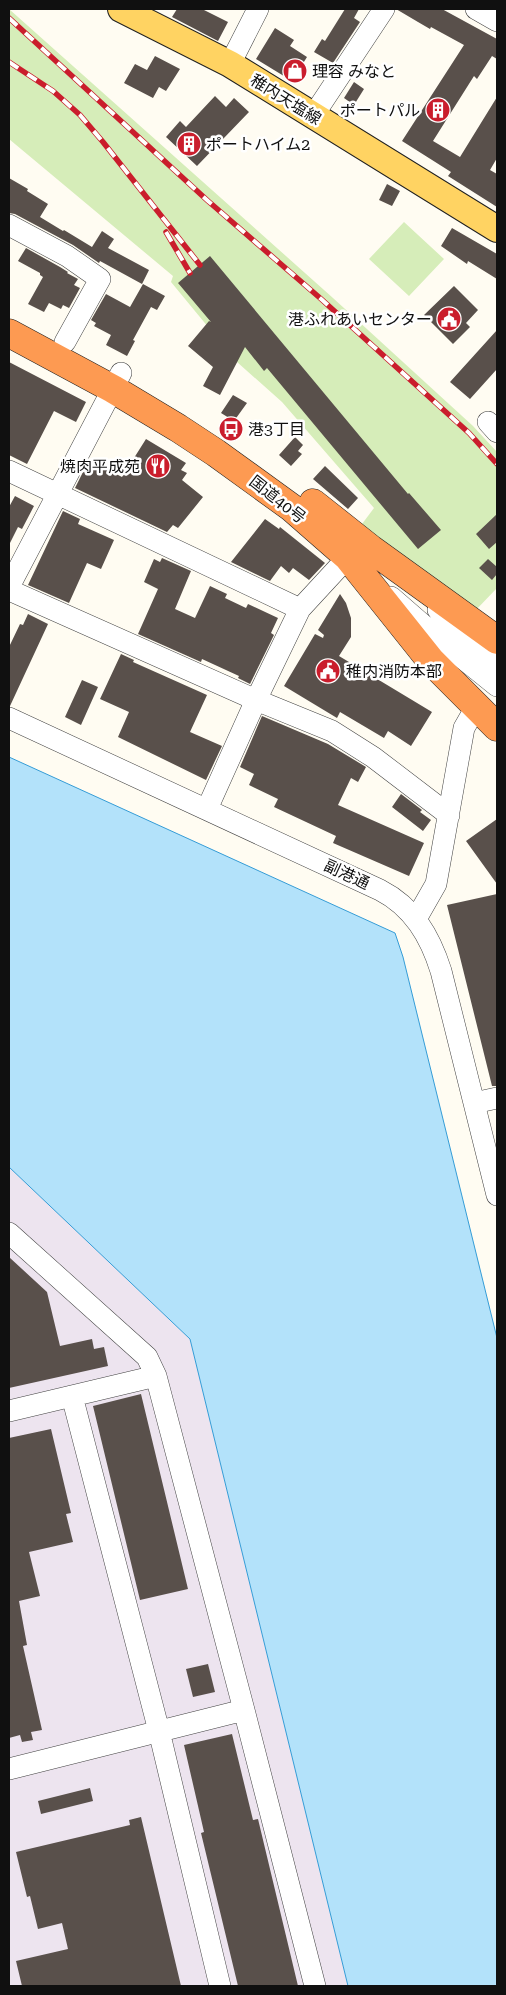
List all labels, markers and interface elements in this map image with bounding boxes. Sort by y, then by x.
shop icon: 理容 みなと [282,58,308,84]
place label: 理容 みなと [312,62,396,81]
street label: 稚内天塩線 [247,70,325,129]
building icon: ポートパル [425,97,451,123]
place label: ポートパル [340,101,420,120]
building icon: ポートハイム2 [176,131,202,157]
place label: ポートハイム2 [206,135,310,154]
public building icon: 港ふれあいセンター [436,306,462,332]
place label: 港ふれあいセンター [288,310,432,329]
bus stop icon: 港3丁目 [218,416,244,442]
place label: 港3丁目 [248,420,305,439]
restaurant icon: 焼肉平成苑 [145,453,171,479]
place label: 焼肉平成苑 [60,457,140,476]
street label: 国道40号 [246,472,310,527]
public building icon: 稚内消防本部 [315,658,341,684]
place label: 稚内消防本部 [346,662,442,681]
street label: 副港通 [321,856,373,893]

